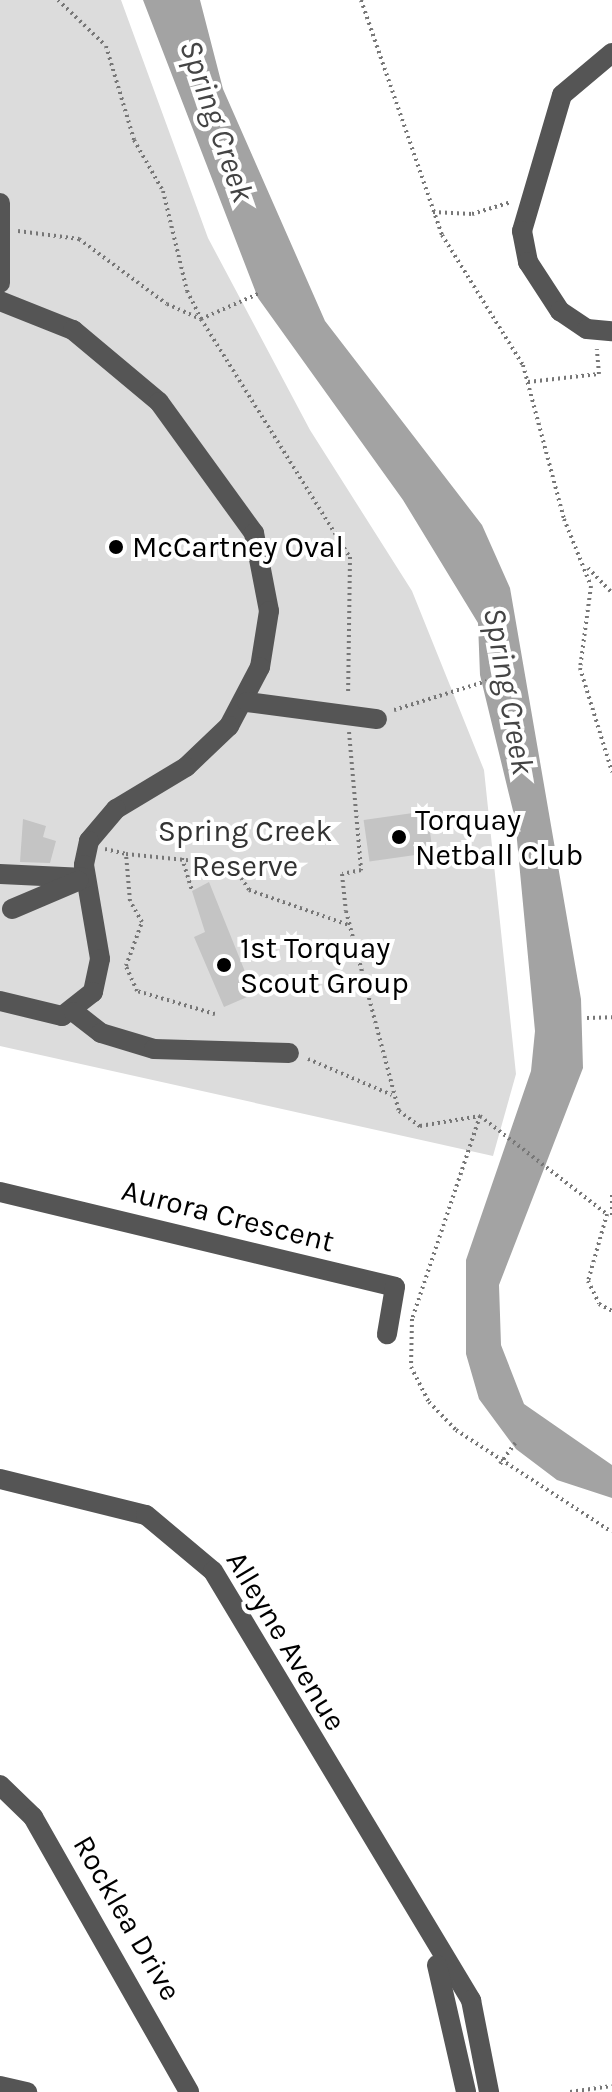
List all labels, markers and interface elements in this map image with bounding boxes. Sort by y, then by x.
water label: Spring Creek [170,35,262,207]
place label: McCartney Oval [132,529,344,565]
marker: McCartney Oval [107,538,125,556]
water label: Spring Creek [474,604,542,778]
place label: Torquay Netball Club [415,802,583,872]
park label: Spring Creek Reserve [158,813,332,884]
marker: Torquay Netball Club [390,828,408,846]
place label: 1st Torquay Scout Group [240,930,409,1000]
marker: 1st Torquay Scout Group [215,956,233,974]
street label: Aurora Crescent [118,1172,338,1260]
street label: Alleyne Avenue [218,1545,354,1737]
street label: Rocklea Drive [65,1829,189,2007]

